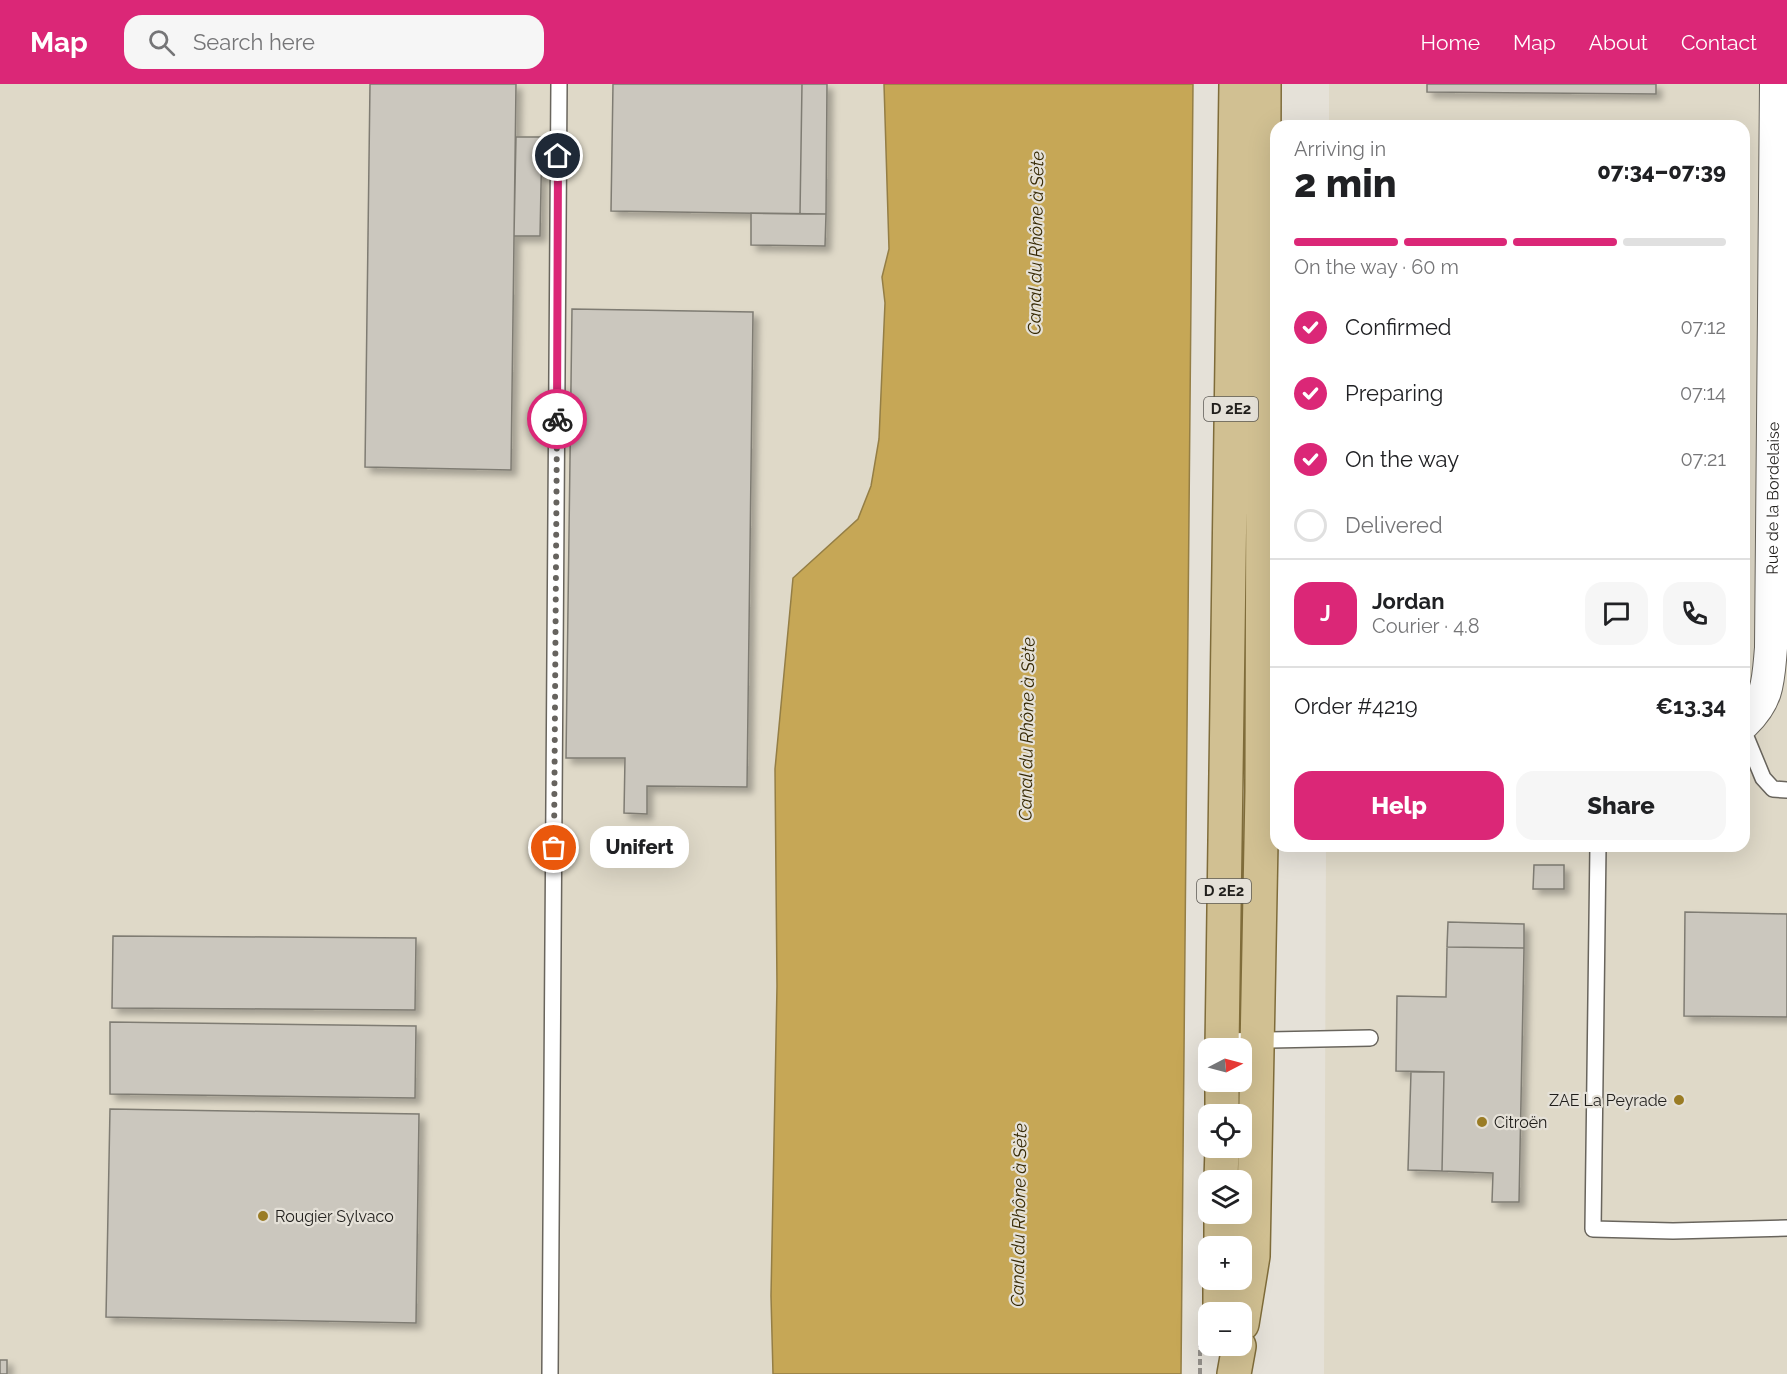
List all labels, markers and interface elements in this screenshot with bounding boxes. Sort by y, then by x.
search box [124,15,544,69]
text: Map [30,26,88,59]
icon: search [145,26,178,59]
text: Search here [193,29,315,55]
text: Home [1421,30,1480,55]
text: Map [1513,30,1556,55]
text: About [1589,30,1648,55]
text: Contact [1681,30,1757,55]
pin [532,130,583,181]
text: Arriving in [1294,137,1386,161]
icon: home [541,139,574,172]
water label: Canal du Rhône à Sète [1023,150,1048,335]
text: 07:34–07:39 [1597,158,1726,184]
text: 2 min [1294,160,1397,206]
text: On the way · 60 m [1294,255,1459,279]
icon: check [1294,311,1327,344]
text: Confirmed [1345,314,1452,340]
text: 07:12 [1680,315,1726,339]
icon: check [1294,377,1327,410]
text: Preparing [1345,380,1443,406]
text: 07:14 [1680,381,1726,405]
courier [527,389,587,449]
road number: D 2E2 [1204,397,1258,421]
icon: bike [541,403,574,436]
street label: Rue de la Bordelaise [1763,422,1783,575]
icon: check [1294,443,1327,476]
text: On the way [1345,446,1459,472]
text: 07:21 [1680,447,1726,471]
text: Delivered [1345,512,1443,538]
button: chat [1585,582,1648,645]
button: phone [1663,582,1726,645]
text: Jordan [1372,588,1444,614]
text: J [1320,600,1331,626]
text: Courier · 4.8 [1372,614,1480,638]
water label: Canal du Rhône à Sète [1014,636,1039,821]
text: Order #4219 [1294,693,1418,719]
text: €13.34 [1656,693,1726,719]
button: Help [1294,771,1504,840]
button: Share [1516,771,1726,840]
pin [528,822,579,873]
callout: Unifert [590,827,689,869]
icon: bag [537,831,570,864]
text: Unifert [605,835,674,859]
road number: D 2E2 [1197,879,1251,903]
north arrow [1198,1038,1252,1092]
map controls [1198,1038,1252,1356]
place label: ZAE La Peyrade [1549,1091,1667,1110]
marker: ZAE La Peyrade [1672,1093,1686,1107]
button: locate [1198,1104,1252,1158]
place label: Citroën [1494,1113,1547,1132]
marker: Citroën [1475,1115,1489,1129]
water label: Canal du Rhône à Sète [1006,1122,1031,1307]
button: layers [1198,1170,1252,1224]
place label: Rougier Sylvaco [275,1207,394,1226]
marker: Rougier Sylvaco [256,1209,270,1223]
button: + [1198,1236,1252,1290]
button: − [1198,1302,1252,1356]

